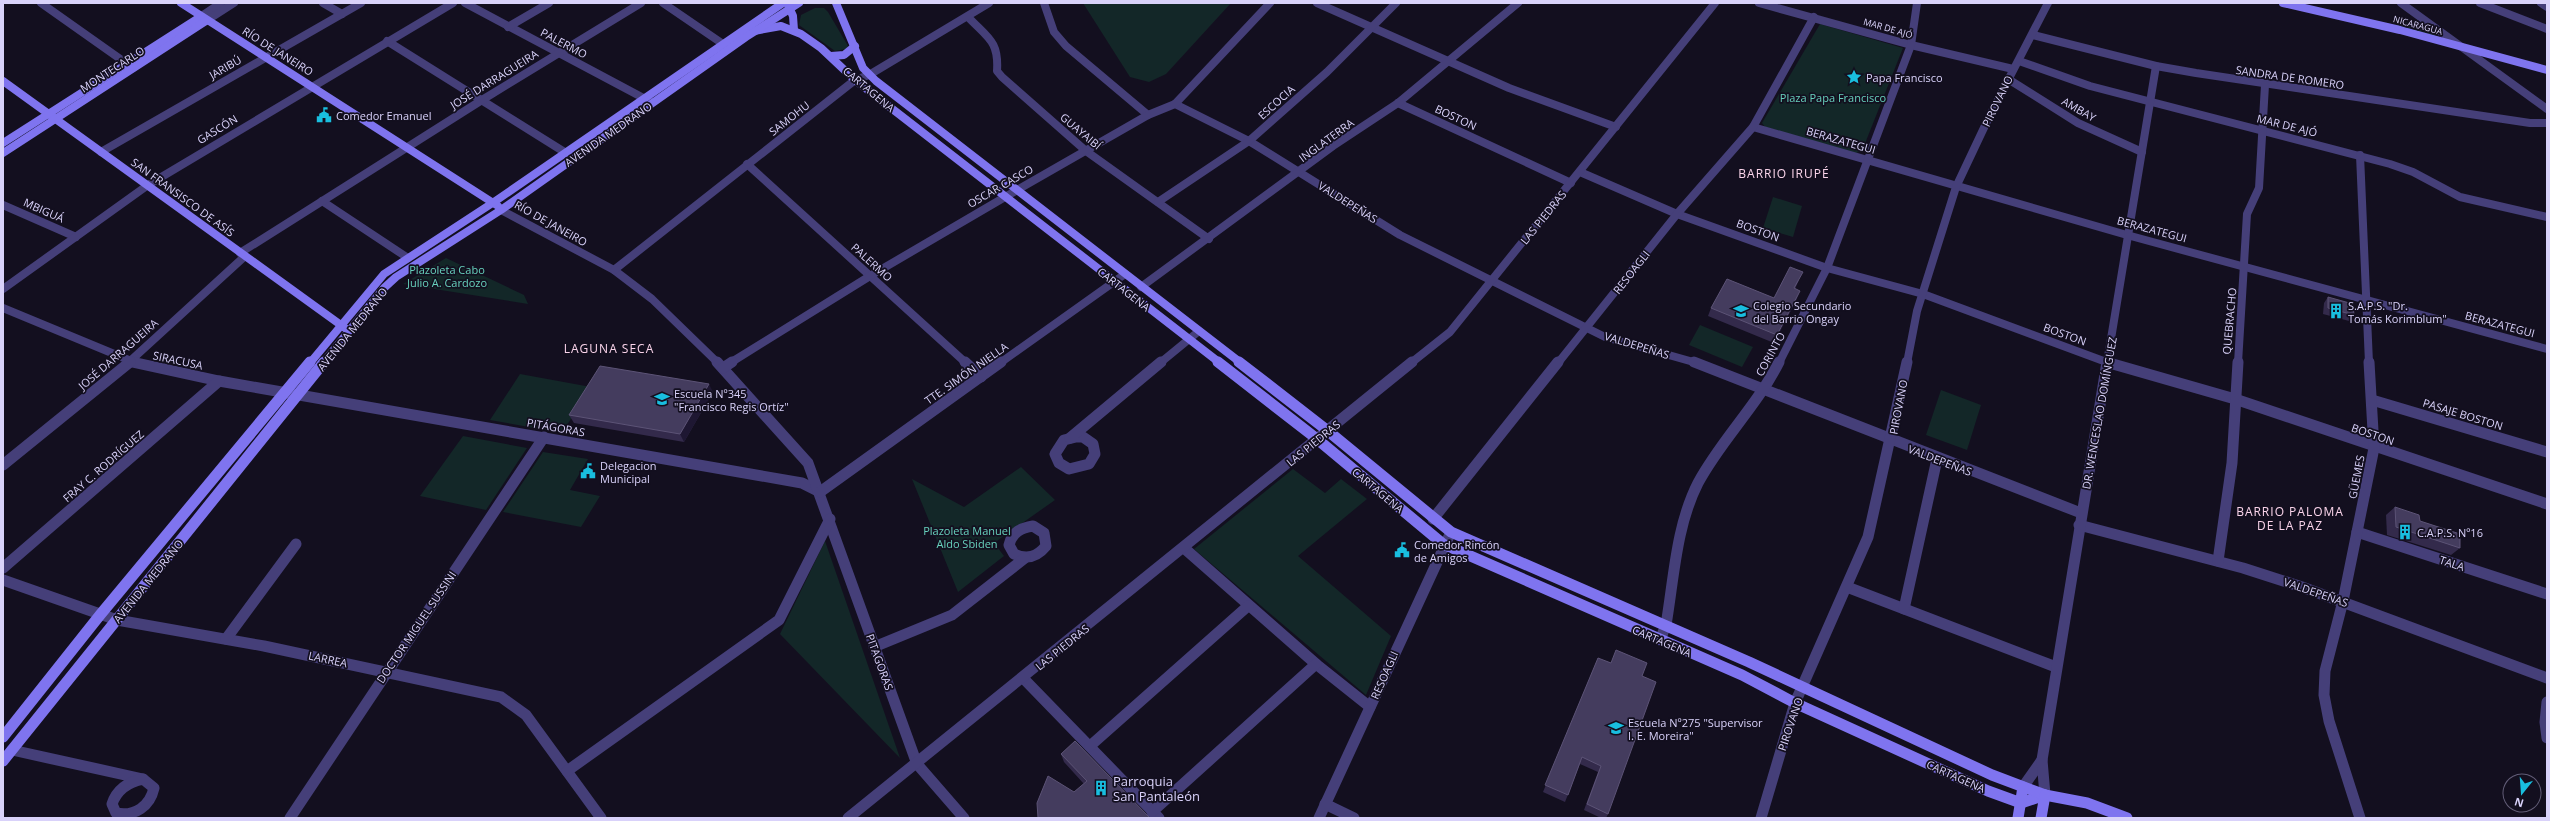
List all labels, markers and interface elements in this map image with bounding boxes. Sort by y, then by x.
street label: NICARAGUA [2392,12,2444,38]
street label: MAR DE AJÓ [1862,15,1914,41]
street label: RÍO DE JANEIRO [240,23,316,79]
street label: PALERMO [538,24,590,62]
street label: MONTECARLO [77,43,147,95]
street label: JOSÉ DARRAGUEIRA [446,46,541,113]
street label: JARIBÚ [205,52,244,83]
street label: SANDRA DE ROMERO [2235,62,2345,92]
street label: CARTAGENA [840,63,898,115]
place icon: Papa Francisco [1845,68,1863,86]
place label: Papa Francisco [1866,70,1943,85]
street label: PIROVANO [1978,73,2016,129]
street label: ESCOCIA [1254,81,1298,122]
park label: Plaza Papa Francisco [1780,90,1887,105]
street label: AMBAY [2059,93,2100,125]
street label: SAMOHU [766,97,812,139]
street label: AVENIDA MEDRANO [561,98,655,170]
street label: BOSTON [1433,101,1479,133]
public building icon: Comedor Emanuel [315,106,333,124]
place label: Comedor Emanuel [336,108,431,123]
street label: GUAYAIBÍ [1057,109,1105,153]
street label: MAR DE AJÓ [2255,110,2319,140]
street label: GASCÓN [194,111,240,147]
street label: INGLATERRA [1295,115,1357,165]
street label: BERAZATEGUI [1805,123,1877,157]
street label: SAN FRANSISCO DE ASÍS [128,154,238,240]
street label: OSCAR CASCO [964,161,1036,211]
district label: BARRIO IRUPÉ [1738,165,1830,182]
street label: VALDEPEÑAS [1315,178,1381,226]
street label: LAS PIEDRAS [1517,187,1569,247]
street label: MBIGUÁ [21,194,67,226]
street label: RÍO DE JANEIRO [512,197,590,249]
street label: BERAZATEGUI [2116,213,2188,245]
street label: BOSTON [1734,215,1782,245]
street label: PALERMO [848,239,896,285]
street label: RESOAGLI [1609,247,1653,297]
park label: Plazoleta Cabo Julio A. Cardozo [406,262,487,290]
street label: CARTAGENA [1095,264,1153,314]
street label: AVENIDA MEDRANO [314,284,390,374]
street label: QUEBRACHO [2219,287,2239,355]
place label: Colegio Secundario del Barrio Ongay [1753,298,1852,326]
place label: S.A.P.S. "Dr. Tomás Korimblum" [2348,298,2447,326]
school or university icon: Colegio Secundario del Barrio Ongay [1732,302,1750,320]
building icon: S.A.P.S. "Dr. Tomás Korimblum" [2327,302,2345,320]
street label: BERAZATEGUI [2464,308,2536,340]
street label: JOSÉ DARRAGUEIRA [74,315,161,393]
street label: BOSTON [2041,319,2089,349]
street label: VALDEPEÑAS [1603,328,1671,362]
street label: CORINTO [1752,329,1788,379]
street label: DR. WENCESLAO DOMÍNGUEZ [2078,336,2120,490]
street label: TTE. SIMÓN NIELLA [921,339,1011,407]
district label: LAGUNA SECA [564,340,654,357]
street label: SIRACUSA [152,347,204,373]
street label: PIROVANO [1885,378,1911,436]
place label: Escuela Nº345 "Francisco Regis Ortíz" [674,386,789,414]
school or university icon: Escuela Nº345 "Francisco Regis Ortíz" [653,390,671,408]
street label: PASAJE BOSTON [2421,395,2505,433]
street label: PITÁGORAS [526,414,586,440]
street label: LAS PIEDRAS [1283,417,1343,469]
street label: BOSTON [2349,420,2397,448]
street label: FRAY C. RODRÍGUEZ [59,427,147,505]
street label: VALDEPEÑAS [1906,441,1974,479]
street label: GÜEMES [2344,454,2368,500]
place label: Delegacion Municipal [600,458,657,486]
public building icon: Delegacion Municipal [579,462,597,480]
street label: CARTAGENA [1349,464,1407,516]
district label: BARRIO PALOMA DE LA PAZ [2236,503,2344,534]
park label: Plazoleta Manuel Aldo Sbiden [923,523,1011,551]
building icon: C.A.P.S. Nº16 [2396,523,2414,541]
place label: C.A.P.S. Nº16 [2417,525,2483,540]
street label: AVENIDA MEDRANO [110,536,186,626]
place label: Comedor Rincón de Amigos [1414,537,1500,565]
public building icon: Comedor Rincón de Amigos [1393,541,1411,559]
street label: TALA [2437,552,2467,574]
street label: DOCTOR MIGUEL SUSSINI [373,568,459,686]
street label: VALDEPEÑAS [2282,574,2350,610]
street label: LAS PIEDRAS [1032,621,1092,673]
street label: CARTAGENA [1630,622,1694,660]
street label: PITAGORAS [863,632,897,692]
street label: LARREA [307,648,349,670]
street label: RESOAGLI [1367,649,1401,701]
street label: PIROVANO [1774,695,1806,753]
place label: Escuela Nº275 "Supervisor I. E. Moreira" [1628,715,1763,743]
school or university icon: Escuela Nº275 "Supervisor I. E. Moreira" [1607,719,1625,737]
street label: CARTAGENA [1924,756,1988,796]
place label: Parroquia San Pantaleón [1113,772,1200,805]
north arrow [2502,773,2542,813]
building icon: Parroquia San Pantaleón [1092,779,1110,797]
text: N [2512,795,2525,812]

